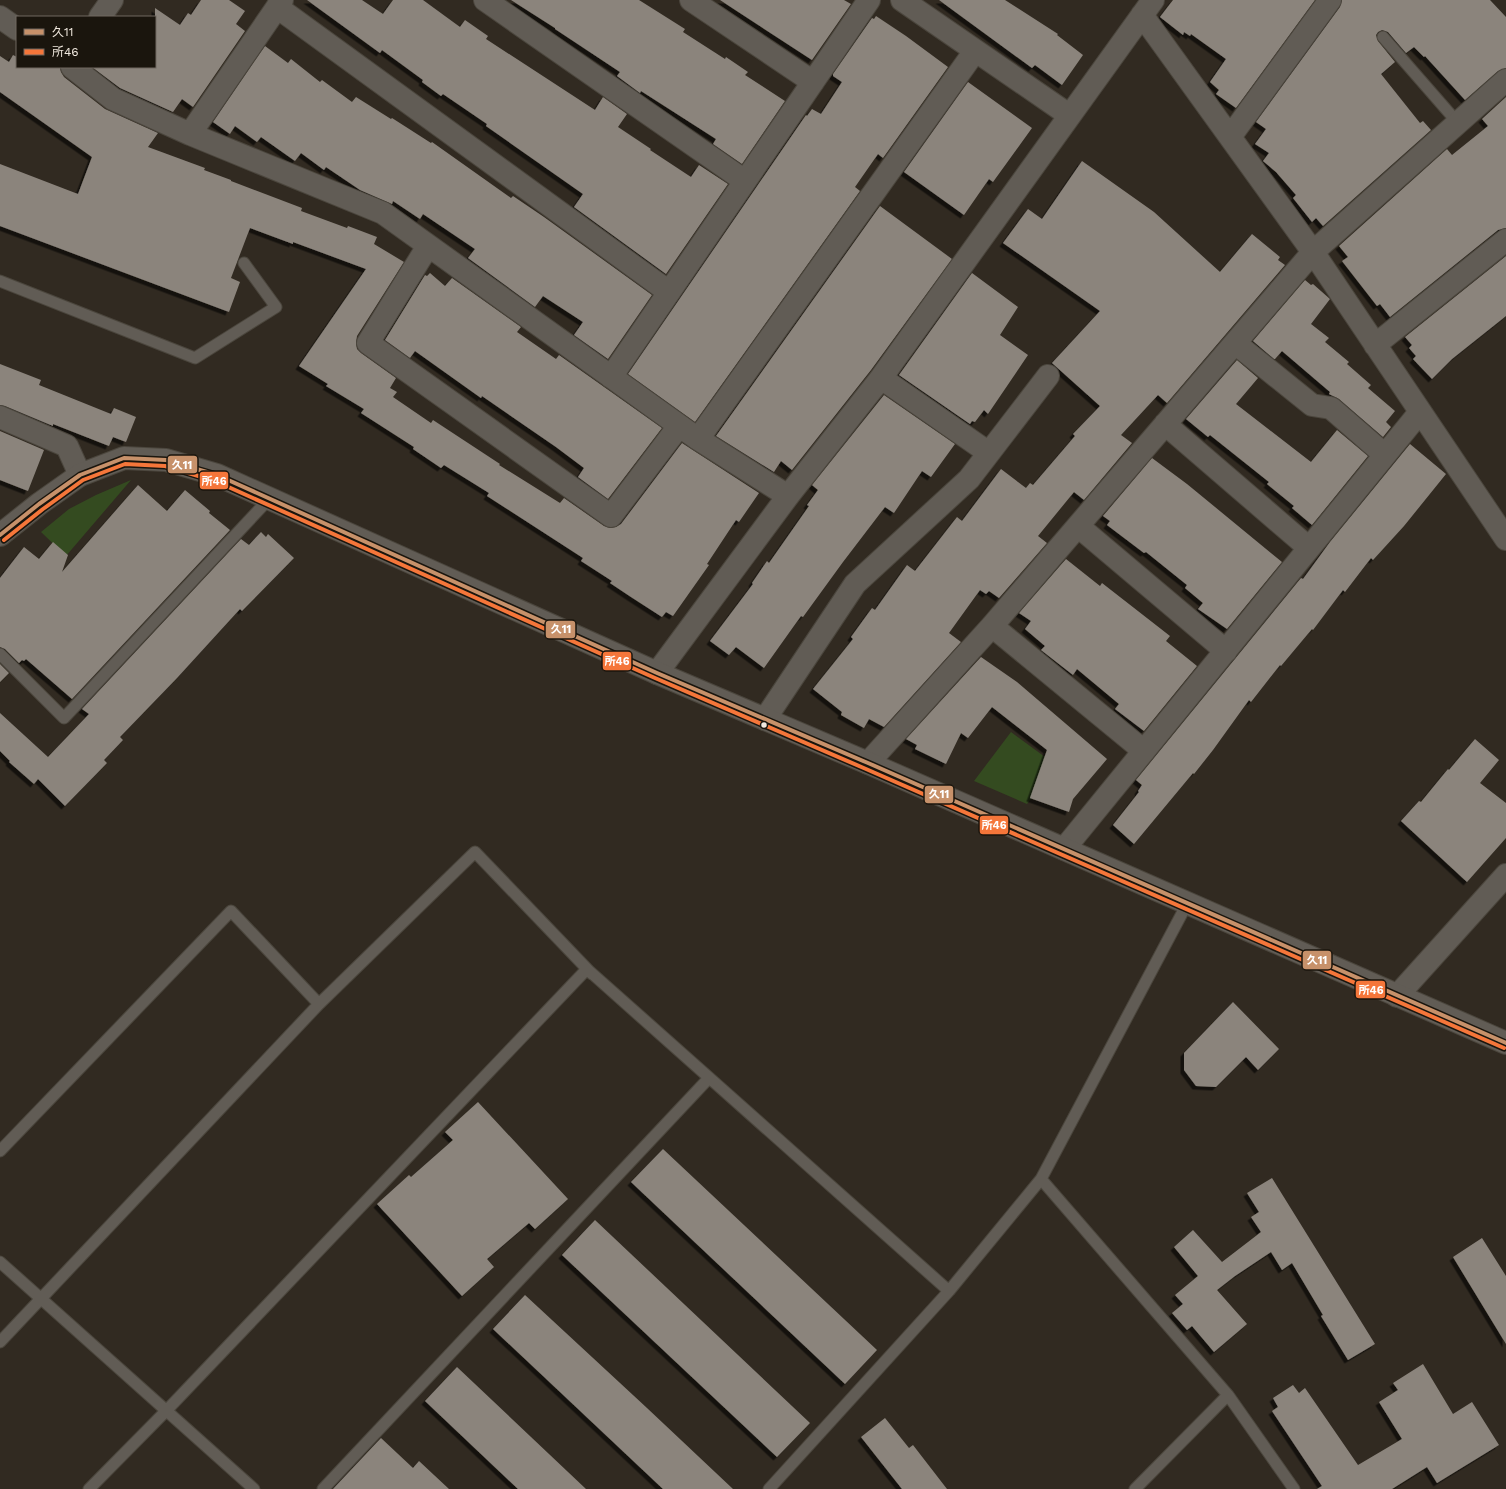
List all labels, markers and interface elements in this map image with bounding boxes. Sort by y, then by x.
legend [16,16,156,68]
text: 久11 [52,25,73,39]
text: 所46 [52,45,79,59]
line badge: 久11 [167,455,198,474]
text: 久11 [172,459,192,472]
line badge: 所46 [199,471,229,490]
text: 所46 [202,475,227,488]
line badge: 久11 [545,620,576,639]
text: 久11 [551,623,571,636]
line badge: 所46 [602,651,632,671]
text: 所46 [605,655,630,668]
unlabelled marker [759,720,769,730]
line badge: 久11 [924,785,954,804]
text: 久11 [929,788,949,801]
line badge: 所46 [979,815,1009,835]
text: 所46 [982,819,1007,832]
line badge: 久11 [1302,950,1332,970]
text: 久11 [1307,954,1327,967]
line badge: 所46 [1355,980,1386,999]
text: 所46 [1359,984,1384,997]

